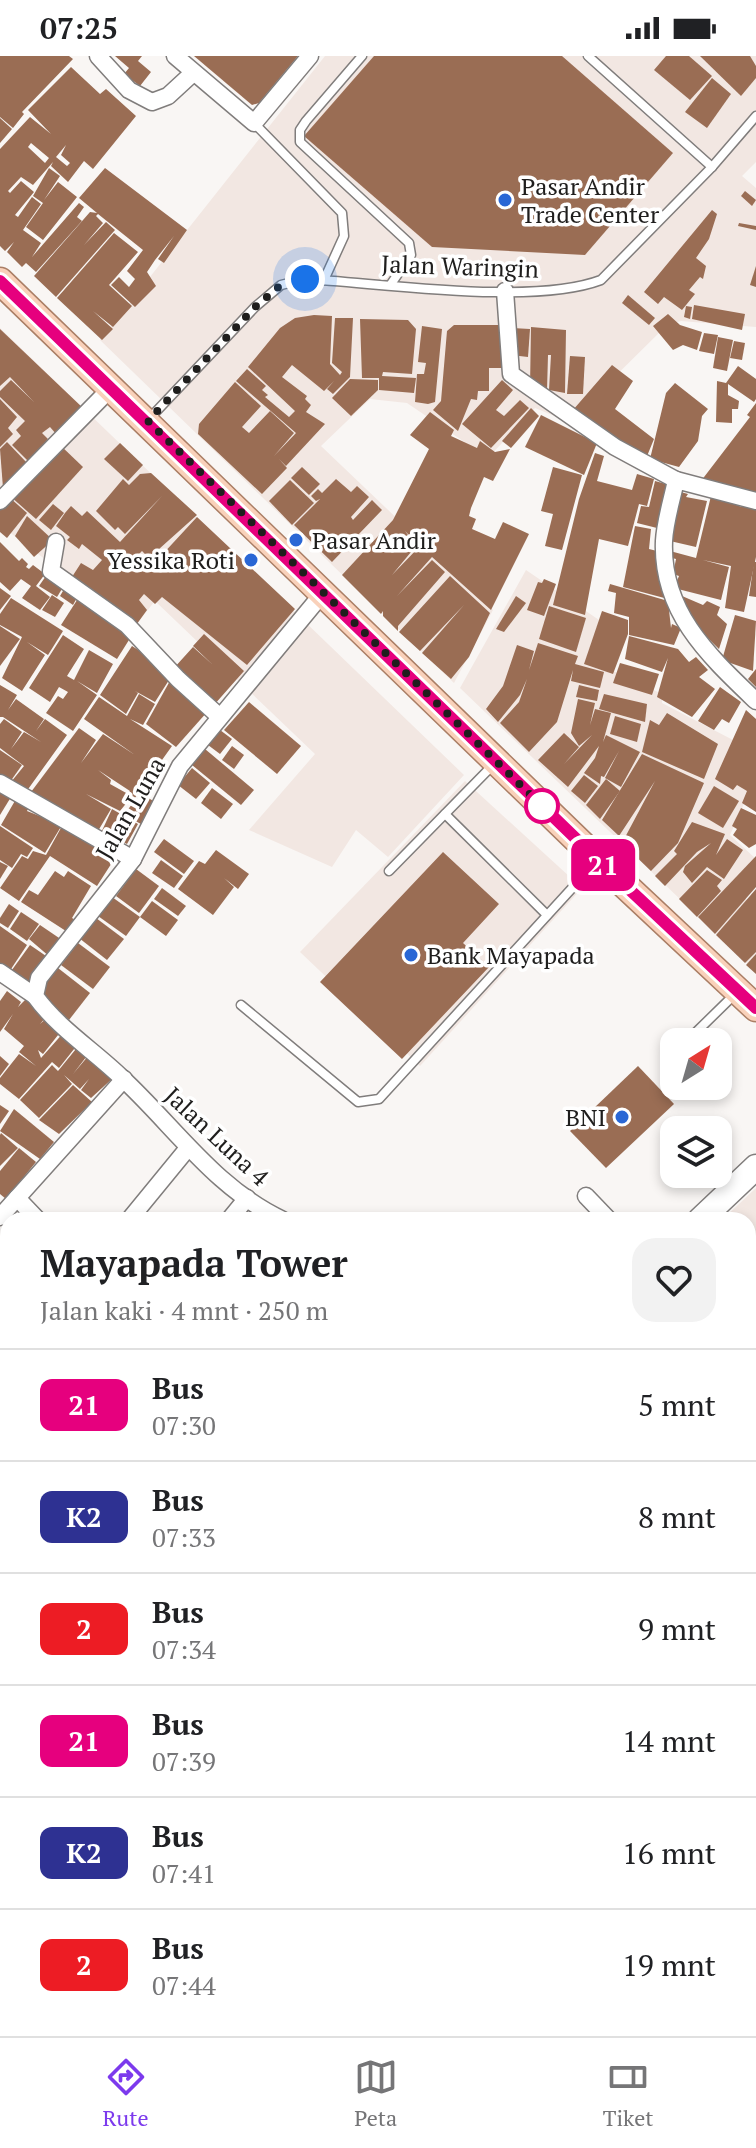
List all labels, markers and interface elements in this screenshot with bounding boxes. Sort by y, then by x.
text: 07:25 [40,8,118,48]
place label: Pasar Andir Trade Center [521,170,660,230]
marker: Pasar Andir Trade Center [496,191,514,209]
street label: Jalan Waringin [381,247,539,285]
your location [285,259,325,299]
place label: Pasar Andir [312,524,437,556]
marker: Pasar Andir [287,531,305,549]
place label: Yessika Roti [107,544,235,576]
marker: Yessika Roti [242,551,260,569]
street label: Jalan Luna [88,751,172,865]
unlabelled marker [525,789,559,823]
line badge: 21 [567,839,639,891]
text: 21 [587,846,619,883]
place label: Bank Mayapada [427,939,595,971]
marker: Bank Mayapada [402,946,420,964]
north arrow [660,1028,732,1100]
map controls [660,1028,732,1188]
street label: Jalan Luna 4 [158,1079,276,1193]
place label: BNI [565,1101,606,1133]
marker: BNI [613,1108,631,1126]
button: layers [660,1116,732,1188]
text: Mayapada Tower [40,1238,348,1288]
button: heart [632,1238,716,1322]
text: Jalan kaki · 4 mnt · 250 m [40,1293,328,1327]
text: Bus [152,1368,204,1408]
text: 5 mnt [638,1385,716,1425]
text: 21 [68,1386,100,1423]
text: 07:30 [152,1408,216,1442]
text: Bus [152,1480,204,1520]
text: 8 mnt [638,1497,716,1537]
text: K2 [66,1498,102,1535]
text: 07:33 [152,1520,216,1554]
text: Bus [152,1592,204,1632]
text: 9 mnt [638,1609,716,1649]
text: 2 [76,1610,92,1647]
text: 07:34 [152,1632,216,1666]
text: Bus [152,1704,204,1744]
text: 14 mnt [622,1721,716,1761]
text: 21 [68,1722,100,1759]
text: 07:39 [152,1744,216,1778]
text: Bus [152,1816,204,1856]
text: 16 mnt [622,1833,716,1873]
text: K2 [66,1834,102,1871]
text: 07:41 [152,1856,216,1890]
text: Bus [152,1928,204,1968]
text: 19 mnt [622,1945,716,1985]
text: 2 [76,1946,92,1983]
text: 07:44 [152,1968,216,2002]
tab: Rute [103,2055,148,2132]
tab: Peta [354,2055,398,2132]
tab: Tiket [603,2055,653,2132]

